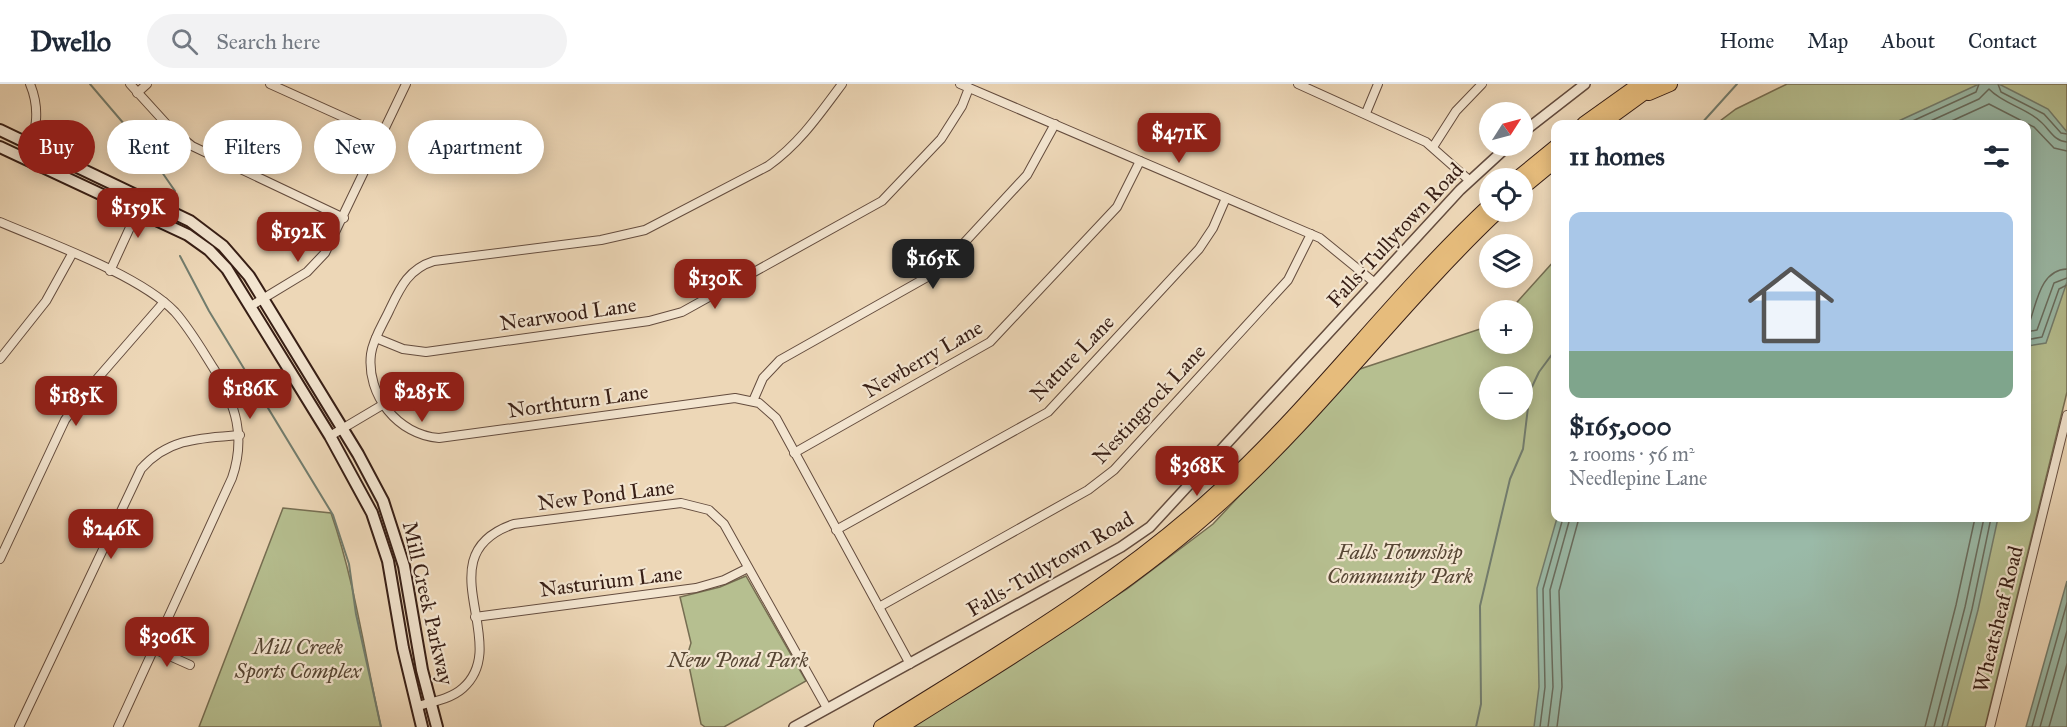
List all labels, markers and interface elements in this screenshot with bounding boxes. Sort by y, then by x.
search box [147,14,567,68]
text: Dwello [30,24,111,59]
icon: search [168,25,201,58]
text: Search here [216,28,320,55]
text: Home [1719,28,1774,54]
text: Map [1807,28,1848,54]
text: About [1881,28,1935,54]
text: Contact [1968,28,2037,54]
north arrow [1479,102,1533,156]
map controls [1479,102,1533,420]
pin: $471K [1137,113,1221,164]
chip: Buy [18,120,95,174]
chip: Rent [107,120,191,174]
chip: Filters [203,120,302,174]
chip: New [314,120,396,174]
chip: Apartment [408,120,544,174]
text: $471K [1151,120,1207,144]
text: 11 homes [1569,140,1665,172]
icon: filters [1980,140,2013,173]
street label: Falls-Tullytown Road [1321,157,1469,313]
button: locate [1479,168,1533,222]
pin: $159K [96,188,180,239]
text: $159K [111,195,165,219]
pin: $192K [256,212,340,263]
text: $192K [271,219,325,243]
button: layers [1479,234,1533,288]
pin: $165K [891,239,975,290]
text: $165K [906,246,960,270]
icon: home [1737,251,1845,359]
pin: $130K [673,259,757,310]
text: $130K [688,266,742,290]
street label: Nearwood Lane [498,292,638,336]
button: + [1479,300,1533,354]
street label: Nature Lane [1024,309,1120,407]
street label: Newberry Lane [859,314,988,404]
street label: Nestingrock Lane [1087,338,1211,469]
button: − [1479,366,1533,420]
pin: $186K [208,369,292,420]
pin: $285K [380,372,464,423]
pin: $185K [34,376,118,427]
text: $186K [223,376,277,400]
street label: Northturn Lane [506,378,650,424]
text: $285K [394,379,450,403]
text: $185K [49,383,103,407]
text: $165,000 [1569,410,1672,442]
text: 2 rooms · 56 m² [1569,442,1695,466]
pin: $368K [1155,446,1239,497]
text: $368K [1169,453,1225,477]
text: Needlepine Lane [1569,466,1707,490]
street label: New Pond Lane [536,474,676,516]
street label: Falls-Tullytown Road [962,505,1138,622]
pin: $246K [69,509,153,560]
text: $246K [82,516,140,540]
street label: Mill Creek Parkway [397,519,460,688]
park label: Falls Township Community Park [1327,539,1474,589]
street label: Wheatsheaf Road [1967,543,2029,695]
street label: Nasturium Lane [538,559,684,603]
pin: $306K [125,617,209,668]
text: $306K [139,624,195,648]
park label: Mill Creek Sports Complex [234,634,362,684]
park label: New Pond Park [667,647,809,673]

